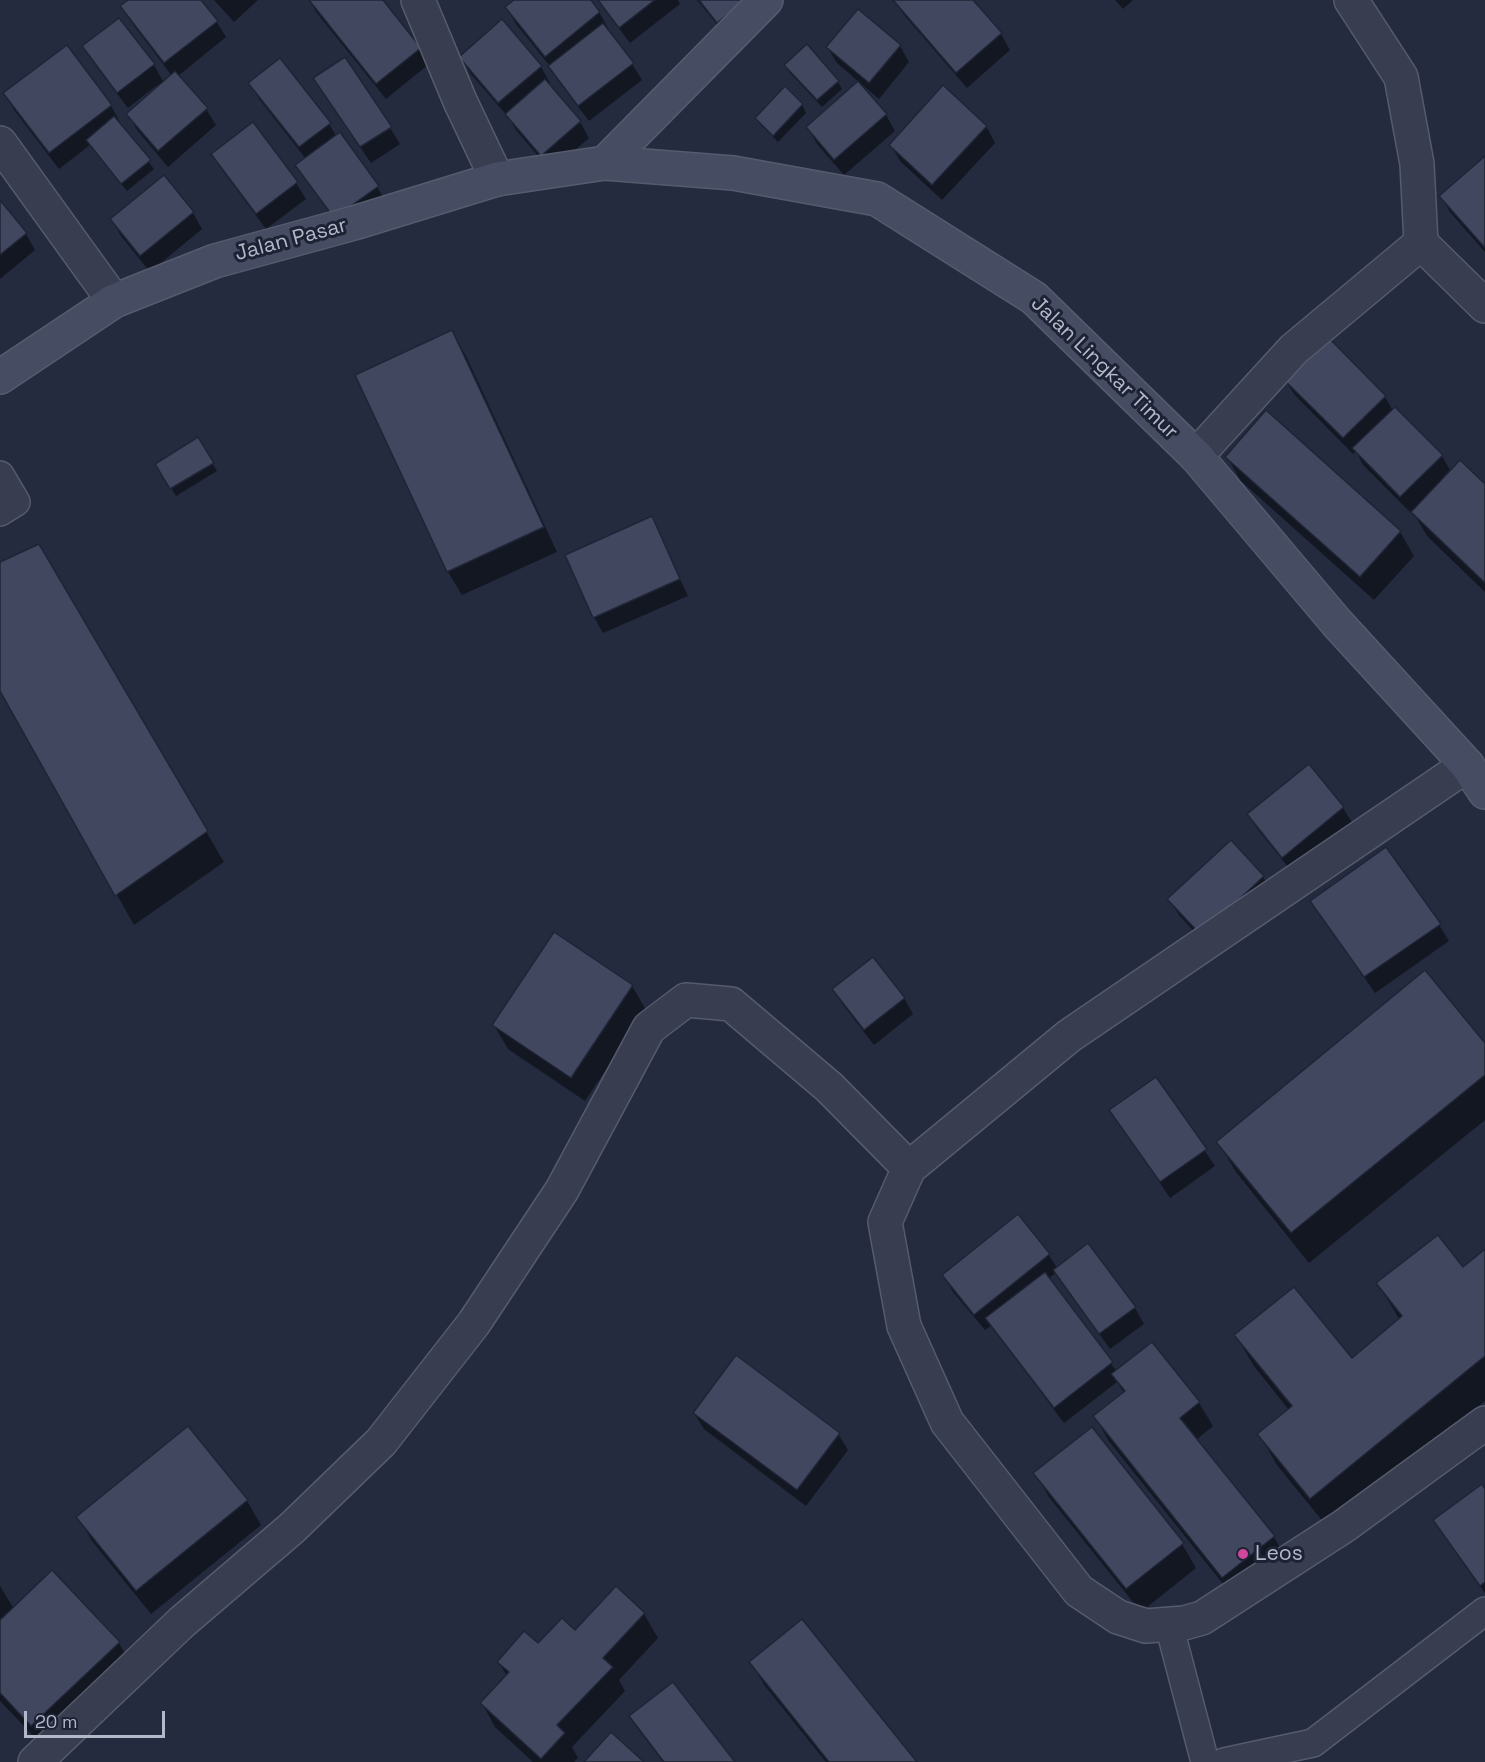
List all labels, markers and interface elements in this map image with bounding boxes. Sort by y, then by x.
street label: Jalan Pasar [232,213,350,267]
street label: Jalan Lingkar Timur [1025,291,1183,445]
place label: Leos [1255,1541,1303,1567]
marker: Leos [1236,1547,1250,1561]
scale bar [27,1699,168,1737]
text: 20 m [35,1710,78,1733]

